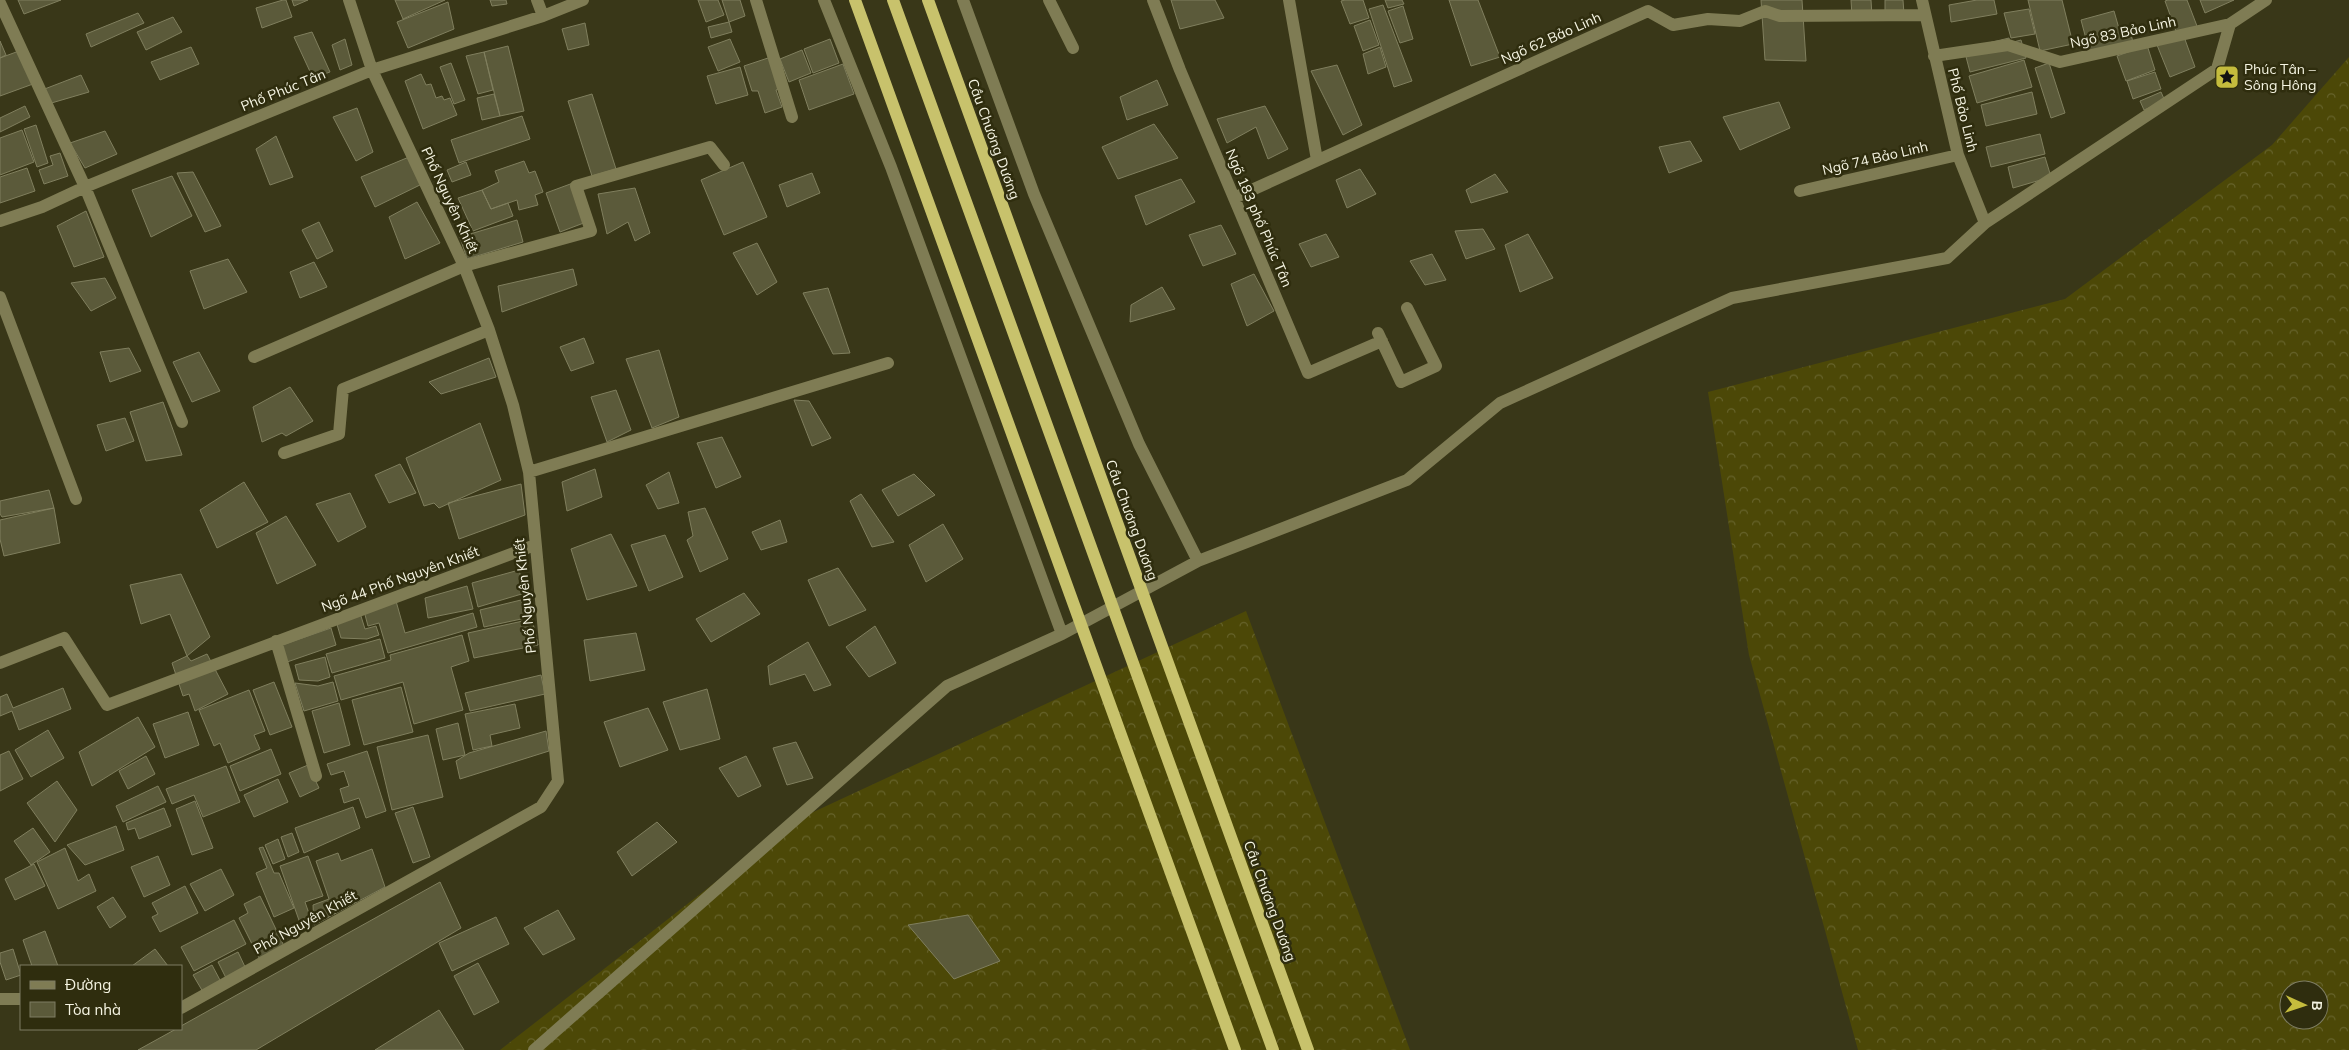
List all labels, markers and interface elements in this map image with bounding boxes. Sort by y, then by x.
street label: Ngõ 62 Bảo Linh [1498,8,1604,68]
street label: Ngõ 83 Bảo Linh [2068,12,2178,52]
place label: Phúc Tân – Sông Hông [2244,60,2317,94]
place icon: Phúc Tân – Sông Hông [2214,64,2240,90]
street label: Phố Phúc Tân [238,65,328,115]
street label: Phố Bảo Linh [1944,66,1982,154]
street label: Cầu Chương Dương [964,76,1024,202]
street label: Ngõ 74 Bảo Linh [1820,137,1930,179]
street label: Phố Nguyên Khiết [417,144,483,256]
street label: Ngõ 183 phố Phúc Tân [1222,146,1296,290]
street label: Cầu Chương Dương [1102,457,1162,583]
street label: Phố Nguyên Khiết [510,537,540,654]
street label: Ngõ 44 Phố Nguyên Khiết [319,542,481,616]
street label: Cầu Chương Dương [1240,838,1300,964]
street label: Phố Nguyên Khiết [250,886,360,958]
legend [20,965,182,1030]
text: Đường [65,975,111,994]
north arrow [2279,980,2329,1030]
text: Tòa nhà [65,1000,121,1019]
text: B [2308,1000,2326,1011]

